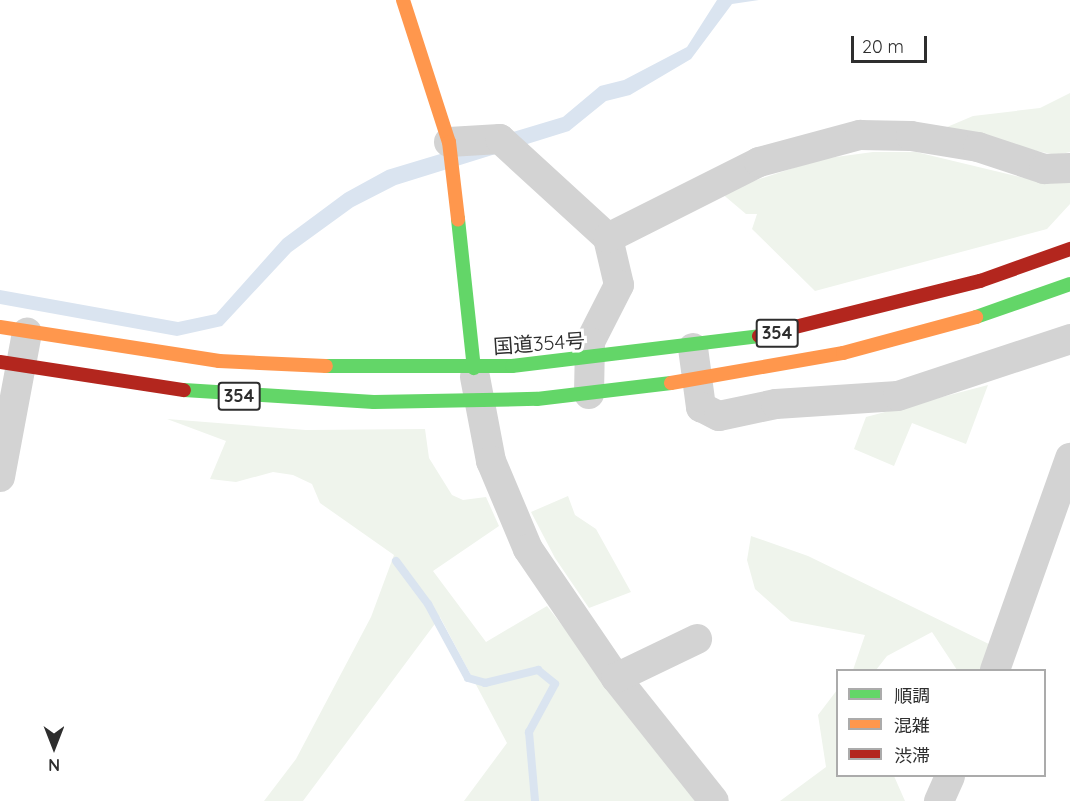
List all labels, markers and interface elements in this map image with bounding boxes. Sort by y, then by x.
scale bar [854,24,930,62]
text: 20 m [862,35,904,58]
road number: 354 [754,318,800,348]
street label: 国道354号 [492,328,586,358]
road number: 354 [216,381,262,411]
legend [836,669,1046,777]
text: 順調 [894,684,930,707]
text: 混雑 [894,714,930,737]
north arrow [24,717,84,777]
text: 渋滞 [894,744,930,767]
text: N [48,755,60,775]

